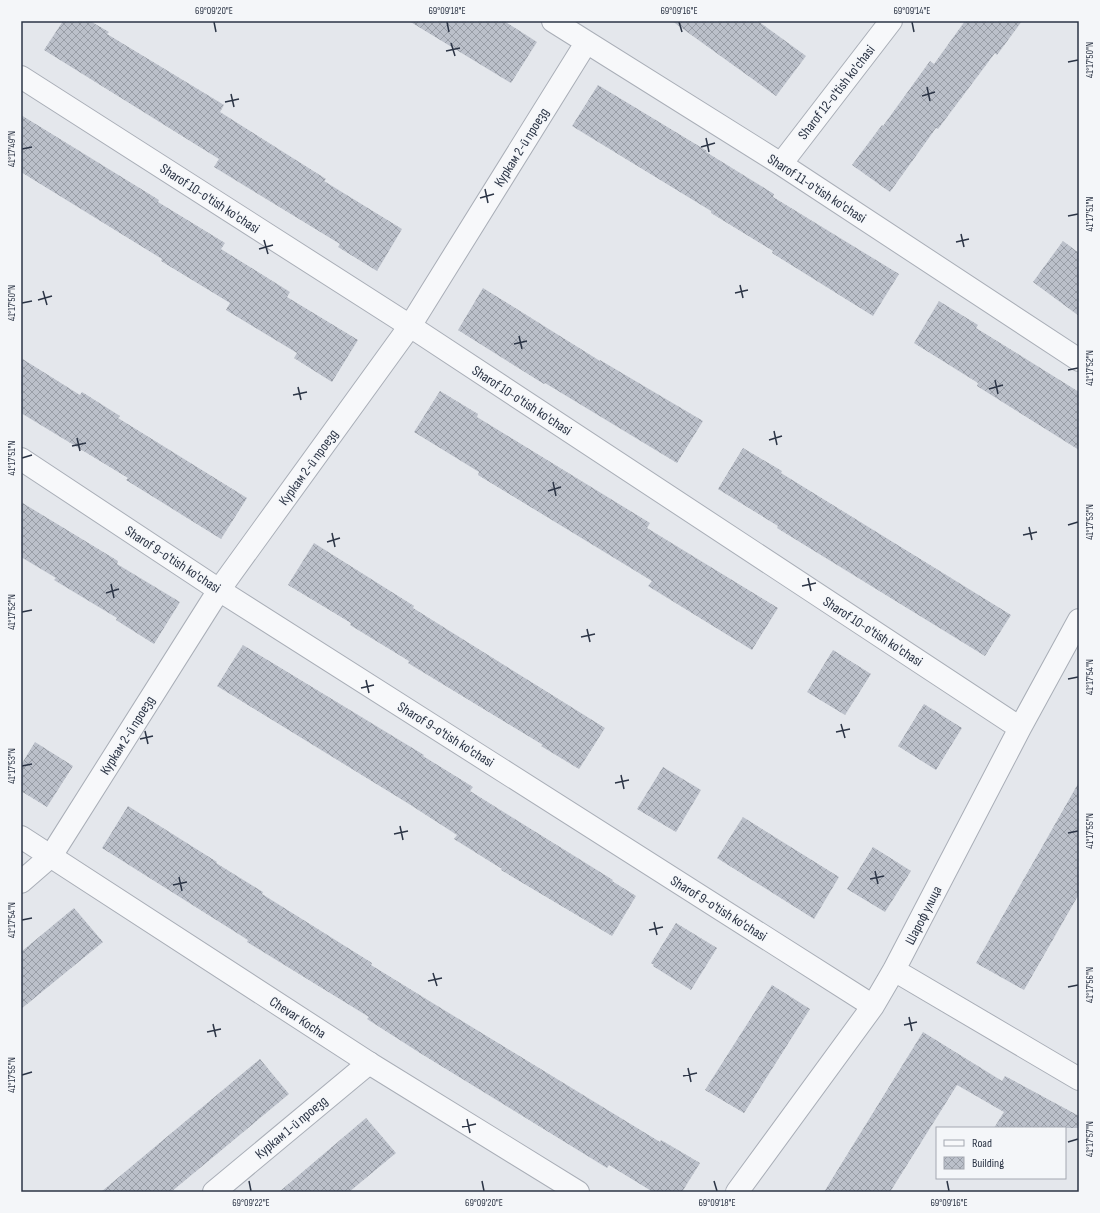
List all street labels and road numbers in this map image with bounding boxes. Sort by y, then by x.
street label: Sharof 12-o'tish ko'chasi [794,42,879,143]
street label: Куркам 2-й проезд [490,105,552,190]
street label: Sharof 11-o'tish ko'chasi [764,150,869,227]
street label: Sharof 10-o'tish ko'chasi [157,160,263,237]
street label: Sharof 10-o'tish ko'chasi [469,362,575,439]
street label: Куркам 2-й проезд [275,426,342,509]
street label: Sharof 9-o'tish ko'chasi [122,522,224,597]
street label: Sharof 10-o'tish ko'chasi [820,593,926,670]
street label: Куркам 2-й проезд [96,693,158,778]
street label: Sharof 9-o'tish ko'chasi [394,698,497,771]
street label: Sharof 9-o'tish ko'chasi [667,872,770,945]
street label: Шароф улица [901,883,945,947]
street label: Chevar Kocha [266,993,329,1042]
street label: Куркам 1-й проезд [252,1092,331,1163]

